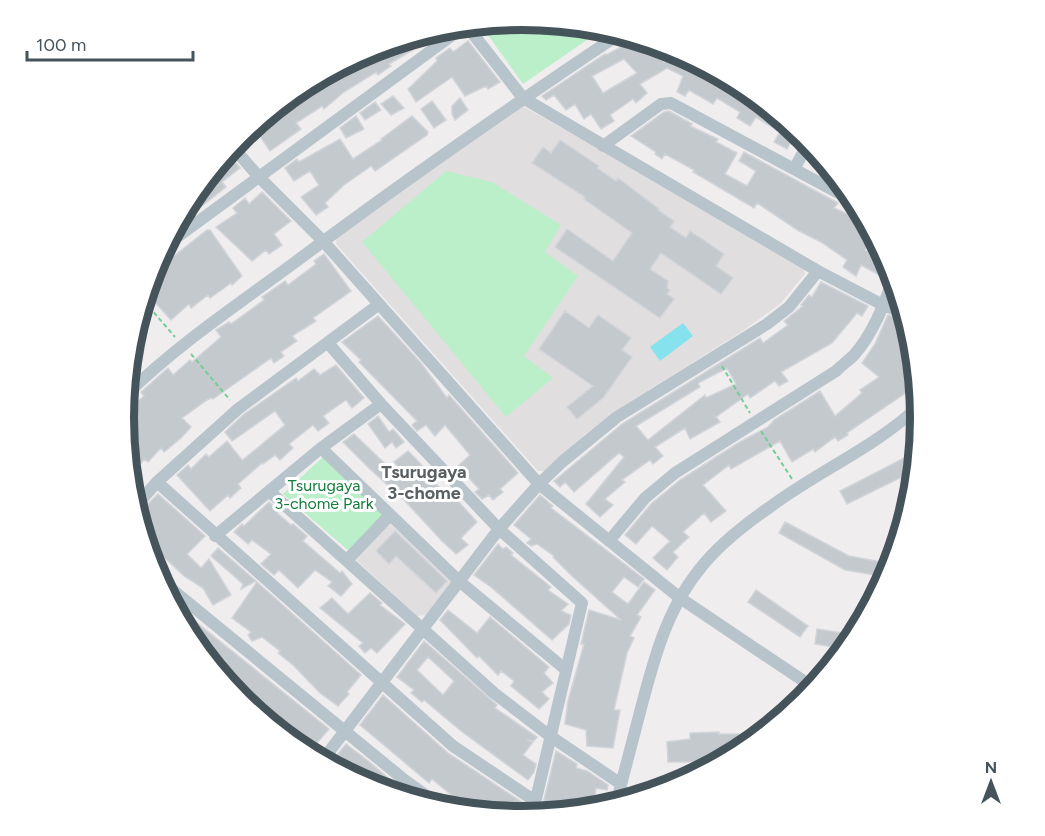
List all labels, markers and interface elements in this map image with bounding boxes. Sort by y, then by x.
scale bar [27,24,194,62]
text: 100 m [36,34,86,56]
district label: Tsurugaya 3-chome [381,461,467,504]
park label: Tsurugaya 3-chome Park [275,476,374,513]
north arrow [961,752,1021,812]
text: N [985,758,997,777]

